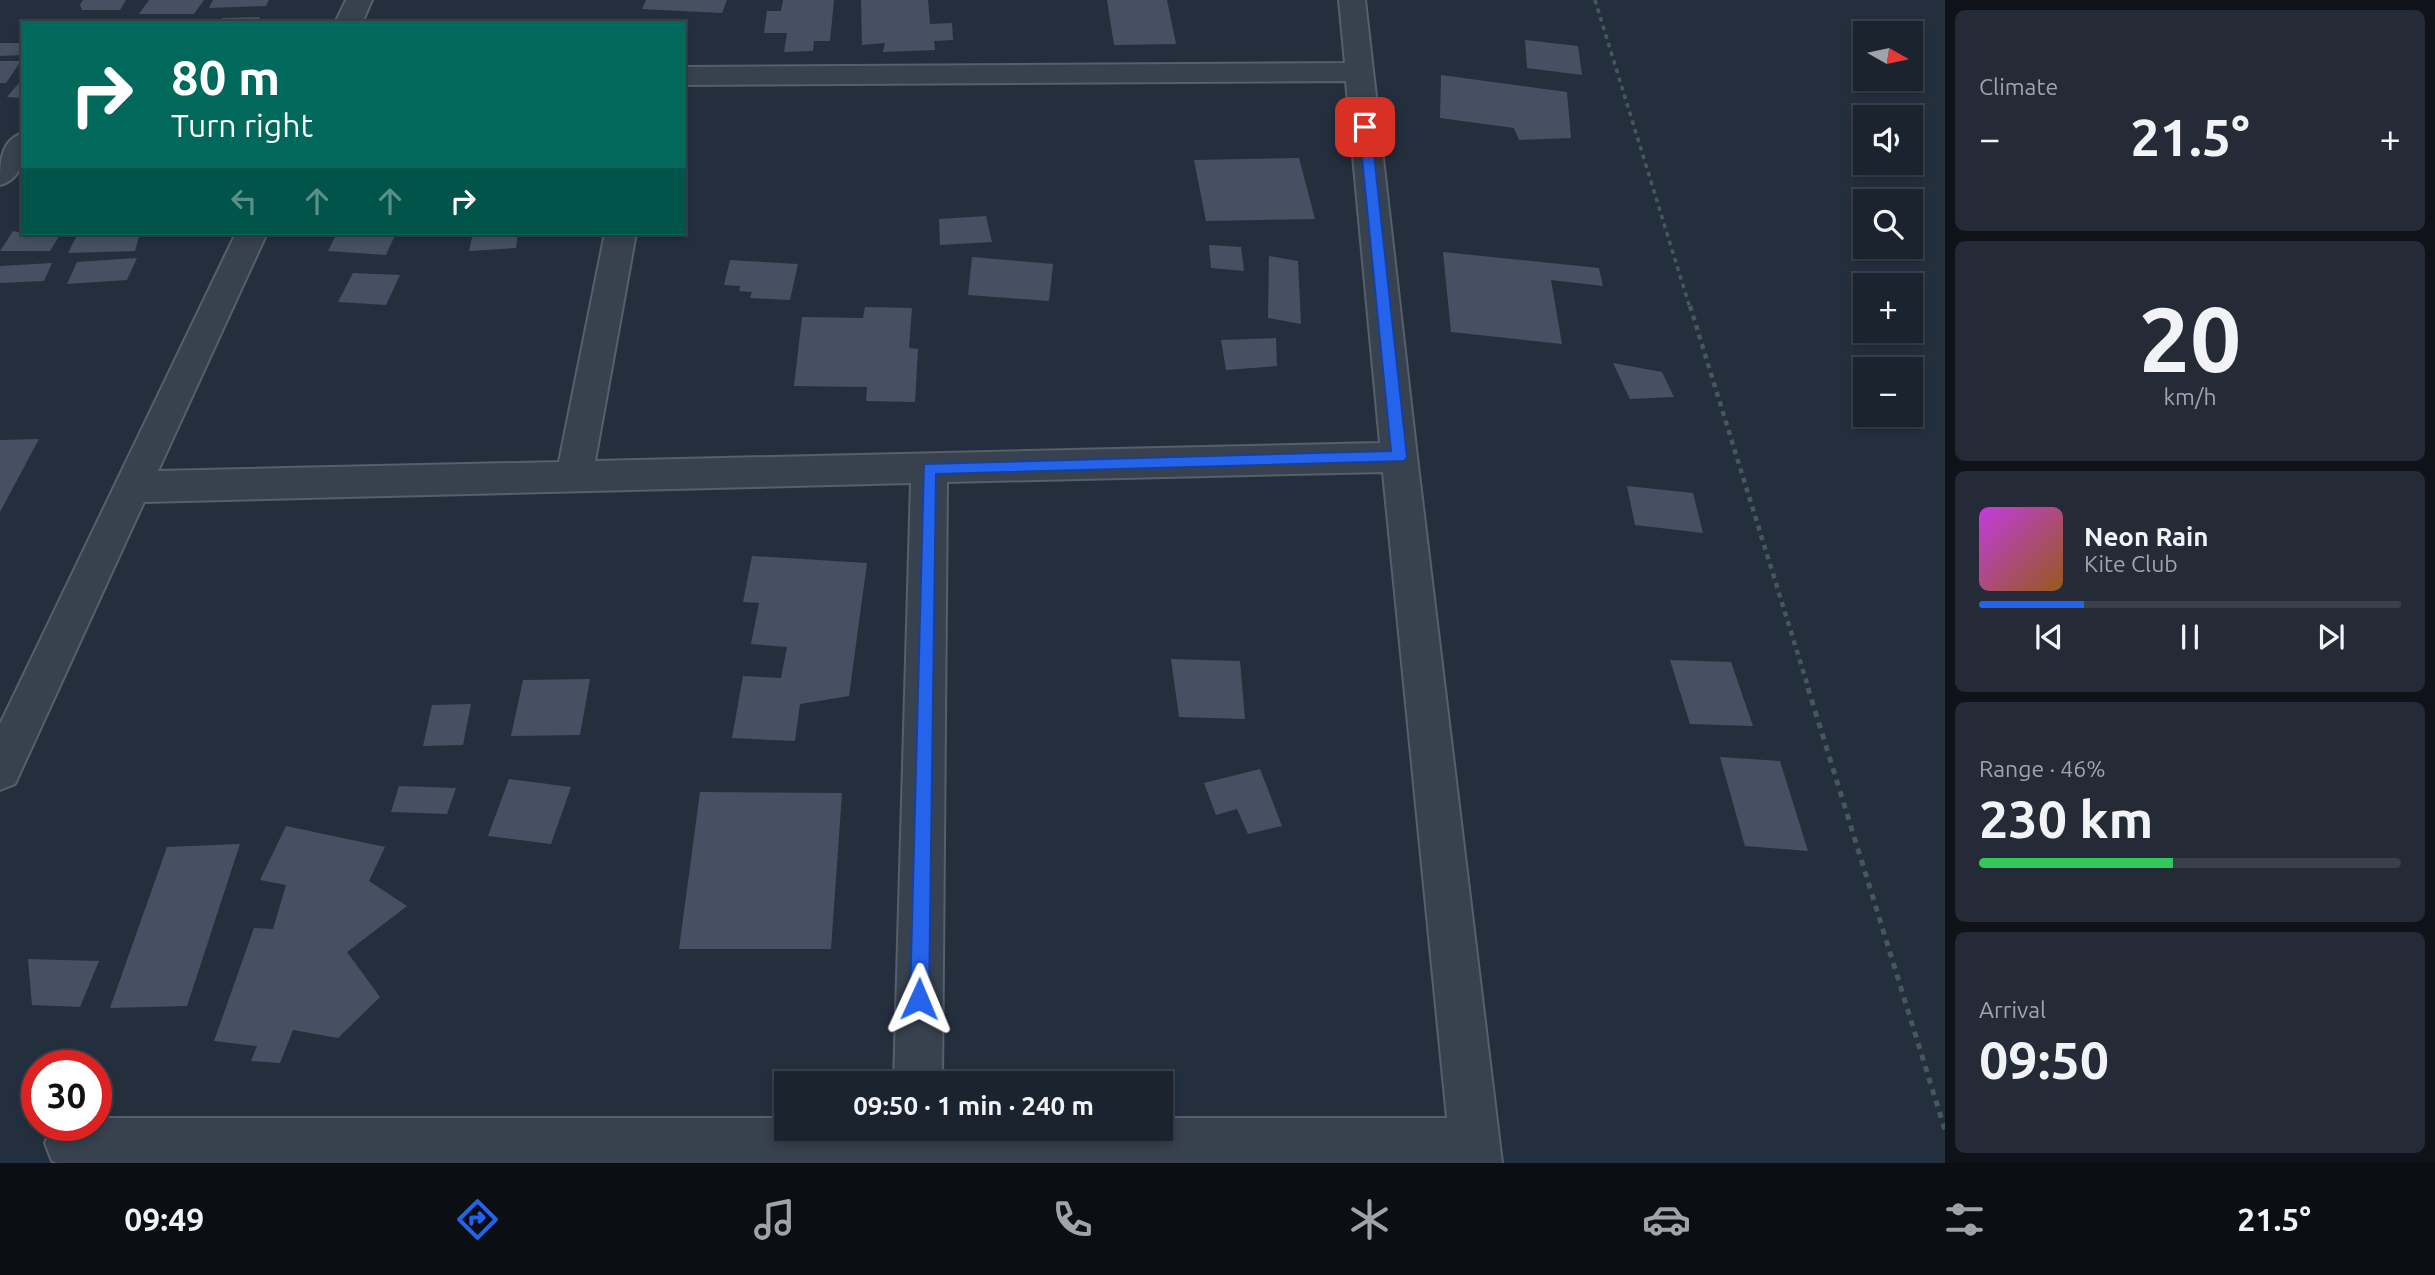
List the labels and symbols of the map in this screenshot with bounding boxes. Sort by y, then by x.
north arrow [1853,21,1923,91]
pin [1335,97,1395,157]
position arrow [882,962,956,1036]
speed limit sign: 30 [21,1050,112,1141]

